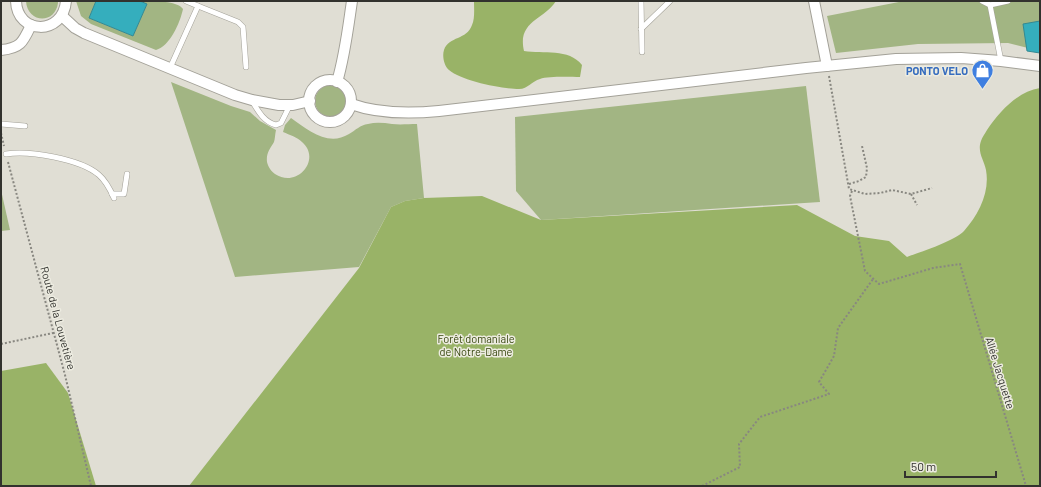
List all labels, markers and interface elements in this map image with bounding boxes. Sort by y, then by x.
shop icon: PONTO VELO [970,58,996,91]
place label: PONTO VELO [906,64,968,77]
street label: Route de la Louvetière [38,265,79,371]
park label: Forêt domaniale de Notre-Dame [437,332,515,358]
street label: Allée Jacquette [983,335,1018,411]
scale bar [905,453,996,479]
text: 50 m [911,459,936,473]

